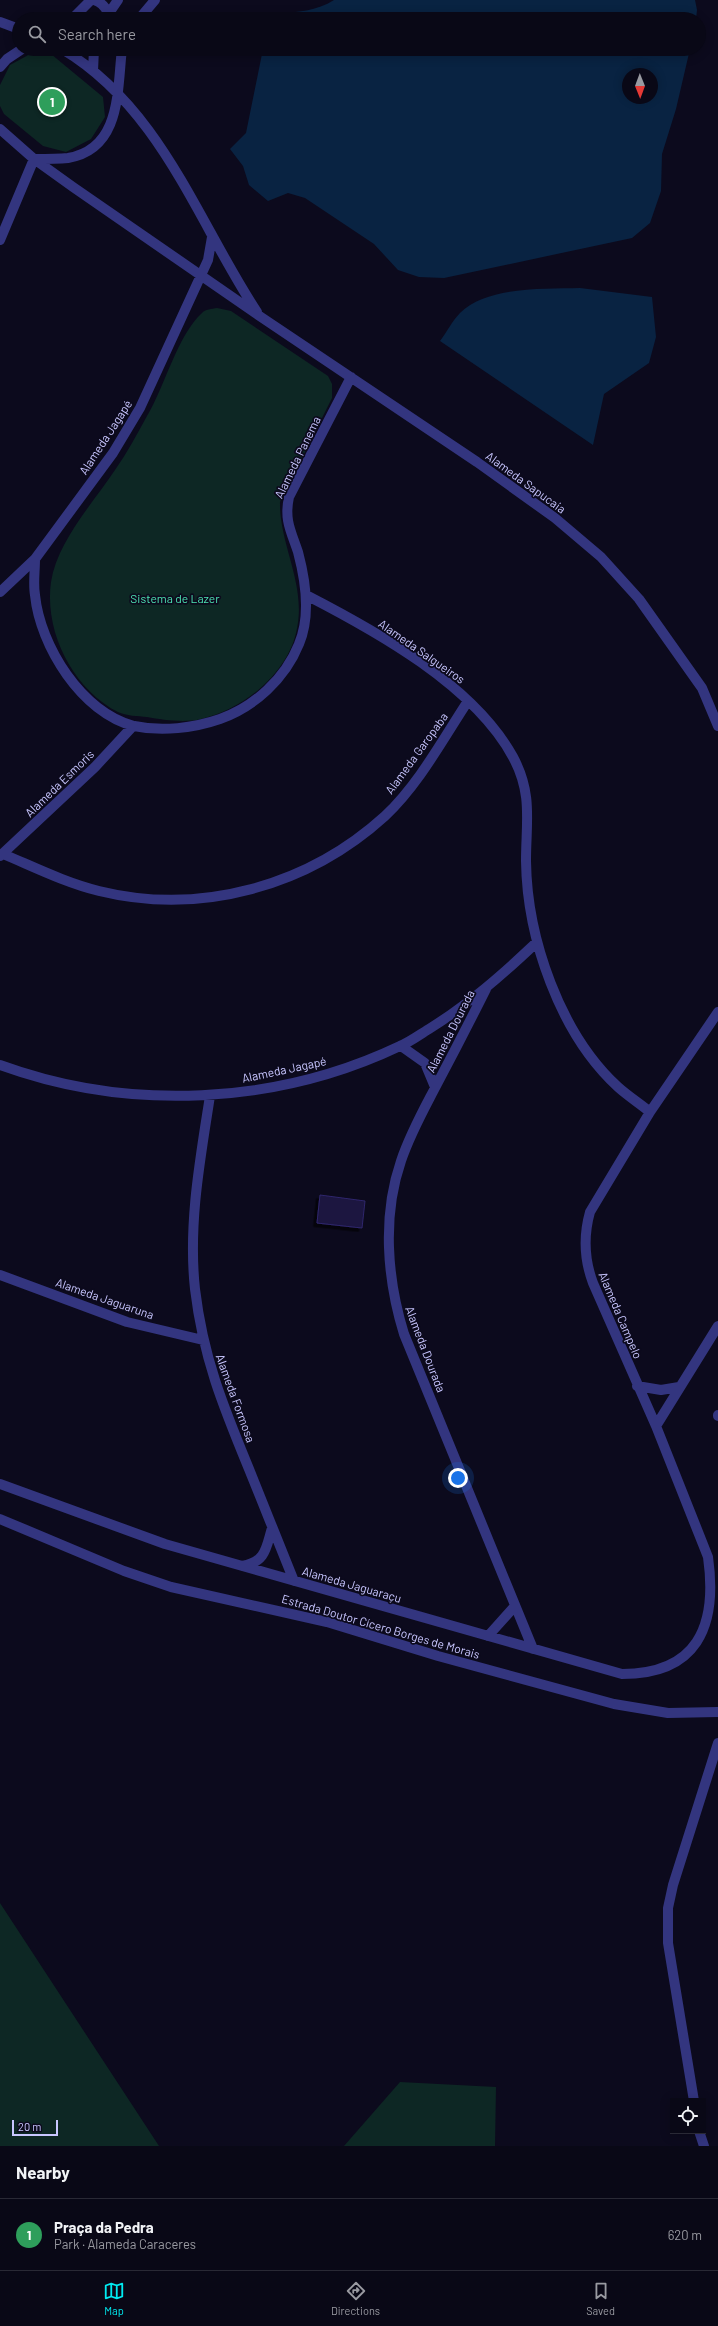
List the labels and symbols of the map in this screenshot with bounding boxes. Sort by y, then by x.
north arrow [622,68,658,104]
pin: 1 [39,87,65,117]
street label: Alameda Jagapé [76,397,134,477]
street label: Alameda Panema [271,414,323,500]
street label: Alameda Sapucaia [483,448,569,516]
park label: Sistema de Lazer [130,591,220,605]
street label: Alameda Salgueiros [376,616,468,686]
street label: Alameda Garopaba [382,710,450,796]
street label: Alameda Esmoris [22,747,96,819]
street label: Alameda Dourada [423,987,477,1075]
street label: Alameda Jagapé [240,1053,328,1085]
street label: Alameda Campelo [596,1269,646,1361]
street label: Alameda Jaguaruna [54,1275,156,1321]
street label: Alameda Dourada [403,1304,449,1394]
street label: Alameda Formosa [214,1352,258,1444]
your location [448,1468,468,1488]
street label: Alameda Jaguaraçu [301,1563,403,1605]
street label: Estrada Doutor Cícero Borges de Morais [280,1591,482,1661]
scale bar [12,2118,58,2137]

